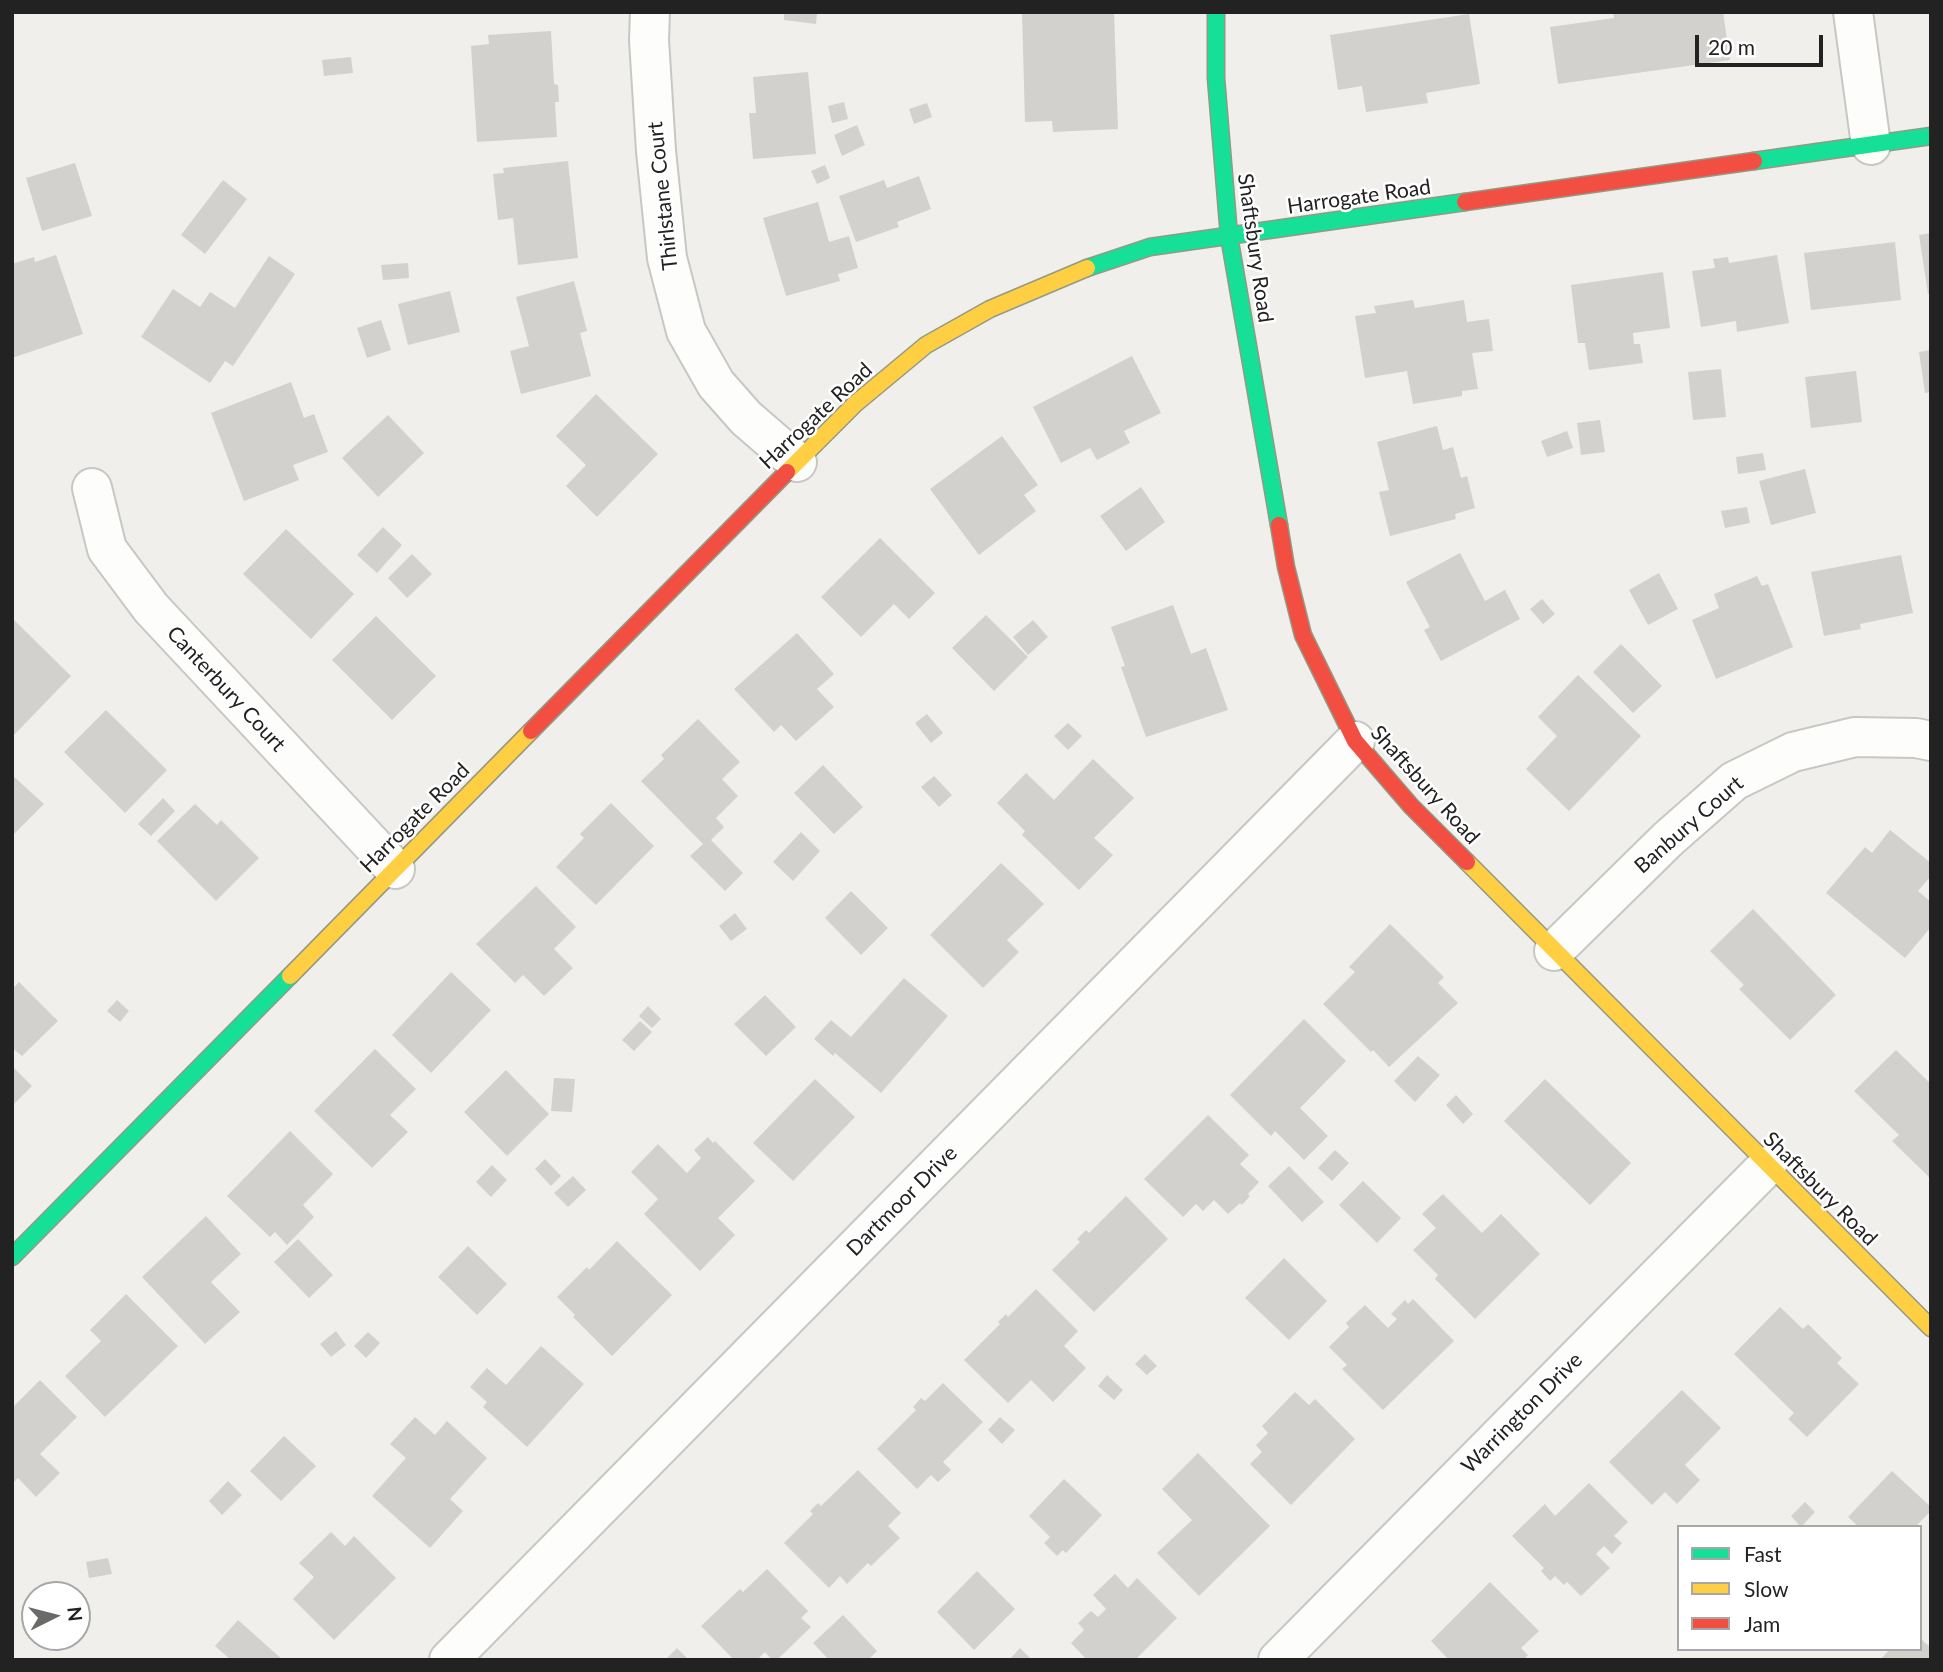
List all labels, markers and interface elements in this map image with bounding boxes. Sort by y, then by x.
scale bar [1698,21,1826,65]
text: 20 m [1708,34,1755,59]
street label: Thirlstane Court [643,120,683,272]
street label: Shaftsbury Road [1232,172,1278,324]
street label: Harrogate Road [1286,174,1432,220]
street label: Harrogate Road [755,357,877,475]
street label: Canterbury Court [161,621,291,757]
street label: Shaftsbury Road [1365,721,1485,849]
street label: Harrogate Road [355,758,475,878]
street label: Banbury Court [1630,771,1748,879]
street label: Shaftsbury Road [1758,1127,1882,1251]
street label: Dartmoor Drive [842,1141,962,1261]
street label: Warrington Drive [1456,1347,1588,1479]
legend [1677,1525,1922,1651]
text: Fast [1744,1541,1781,1566]
text: Slow [1744,1576,1788,1601]
north arrow [21,1581,91,1651]
text: N [63,1605,88,1622]
text: Jam [1744,1611,1780,1636]

